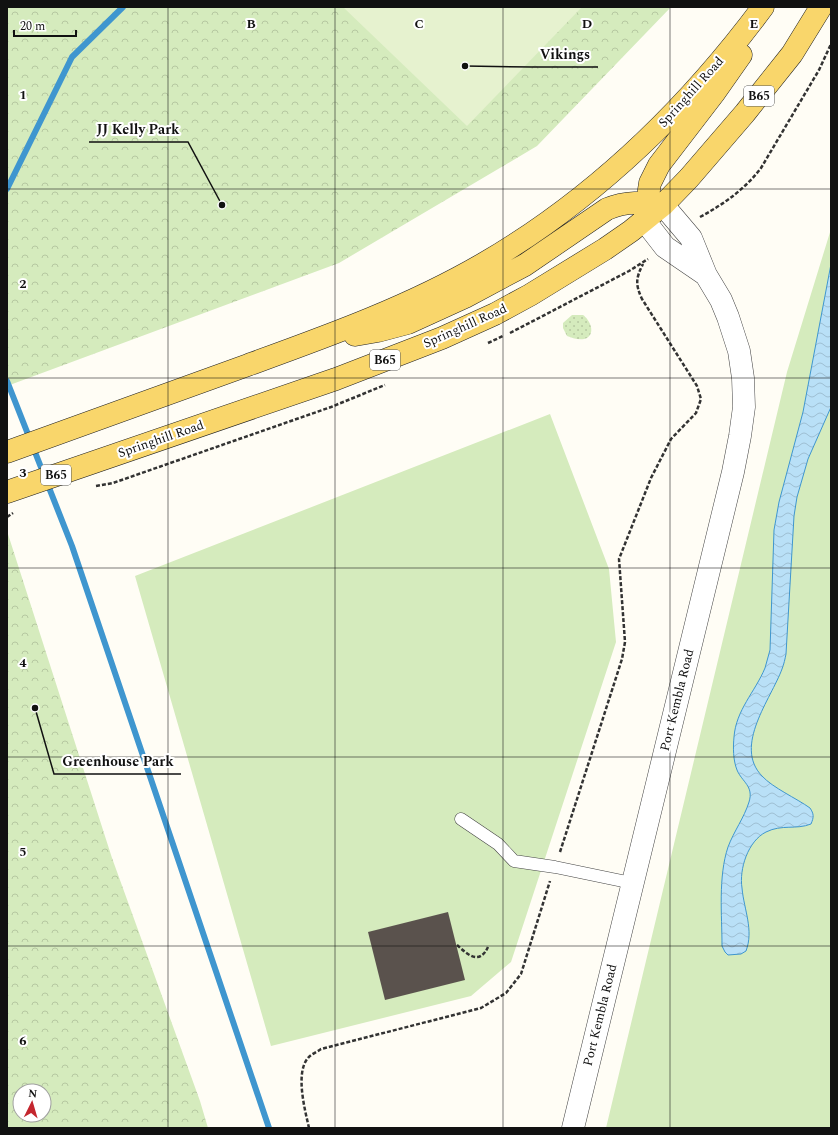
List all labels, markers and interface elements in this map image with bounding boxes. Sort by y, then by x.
scale bar [14,12,76,38]
text: B [246,14,256,34]
text: C [414,14,424,34]
text: D [582,14,592,34]
text: E [750,14,759,34]
text: 20 m [20,17,45,36]
callout: Vikings [532,41,598,67]
text: Vikings [540,44,590,65]
street label: Springhill Road [654,52,728,132]
text: 1 [19,85,27,105]
road number: B65 [744,86,774,106]
callout: JJ Kelly Park [89,116,188,142]
text: JJ Kelly Park [96,119,180,140]
text: 2 [19,274,27,294]
street label: Springhill Road [420,299,510,353]
road number: B65 [370,350,400,370]
street label: Springhill Road [115,415,207,463]
text: 3 [19,463,27,483]
road number: B65 [41,465,71,485]
street label: Port Kembla Road [655,647,699,753]
text: 4 [19,653,27,673]
callout: Greenhouse Park [54,748,181,774]
text: Greenhouse Park [62,751,174,772]
text: 5 [19,842,27,862]
street label: Port Kembla Road [578,962,622,1068]
text: 6 [19,1031,27,1051]
north arrow [12,1083,52,1123]
text: N [28,1085,38,1102]

